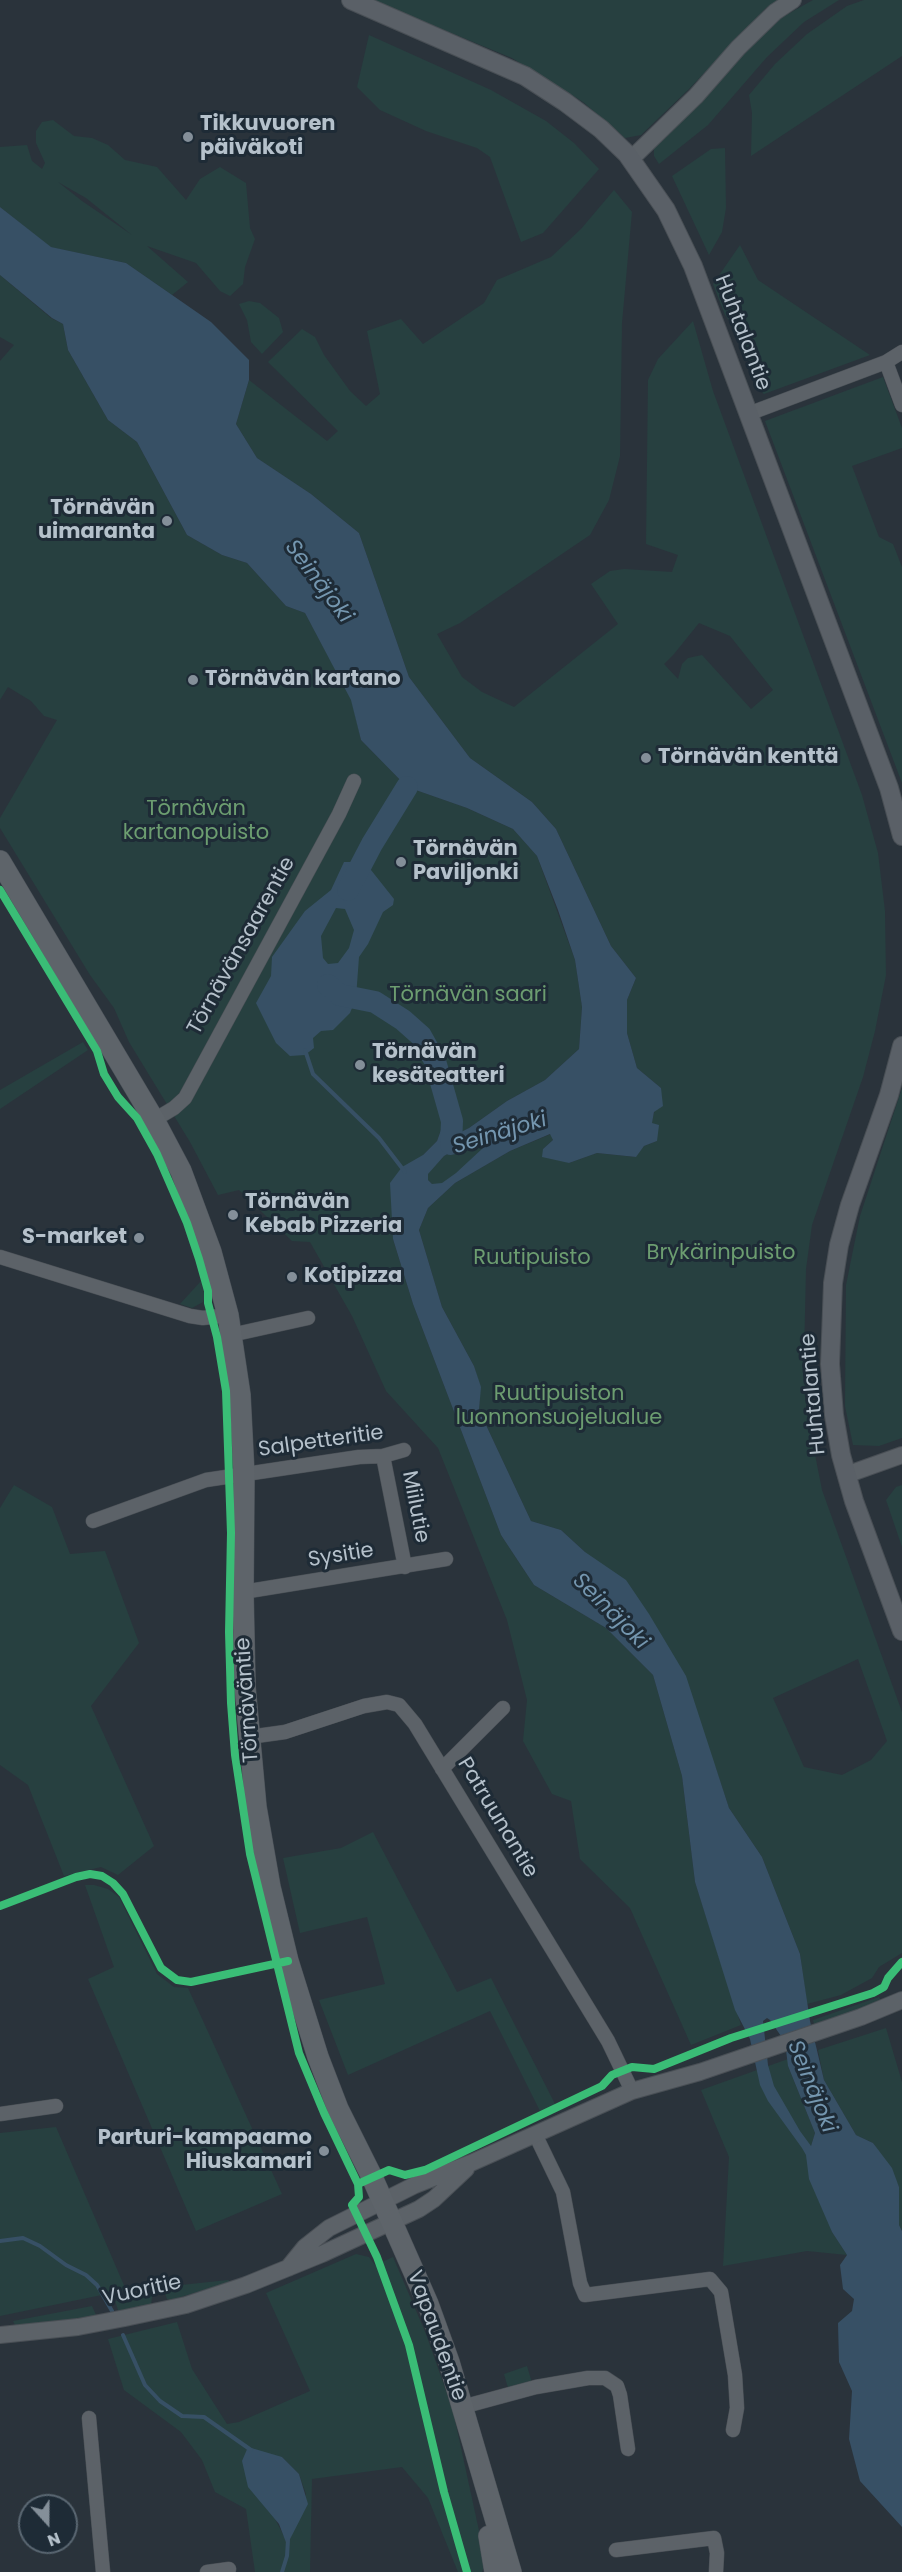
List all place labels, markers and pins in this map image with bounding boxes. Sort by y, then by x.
place label: Tikkuvuoren päiväkoti [200,112,335,162]
marker: Tikkuvuoren päiväkoti [181,130,195,144]
place label: Törnävän uimaranta [38,496,155,546]
marker: Törnävän uimaranta [160,514,174,528]
place label: Törnävän kartano [205,667,401,693]
marker: Törnävän kartano [186,673,200,687]
place label: Törnävän kenttä [658,745,839,771]
marker: Törnävän kenttä [639,751,653,765]
place label: Törnävän Paviljonki [413,837,519,887]
marker: Törnävän Paviljonki [394,855,408,869]
place label: Törnävän kesäteatteri [372,1040,505,1090]
marker: Törnävän kesäteatteri [353,1058,367,1072]
place label: Törnävän Kebab Pizzeria [245,1190,402,1240]
marker: Törnävän Kebab Pizzeria [226,1208,240,1222]
place label: S-market [22,1225,127,1251]
marker: S-market [132,1231,146,1245]
place label: Kotipizza [304,1264,402,1290]
marker: Kotipizza [285,1270,299,1284]
place label: Parturi-kampaamo Hiuskamari [98,2126,312,2176]
marker: Parturi-kampaamo Hiuskamari [317,2144,331,2158]

